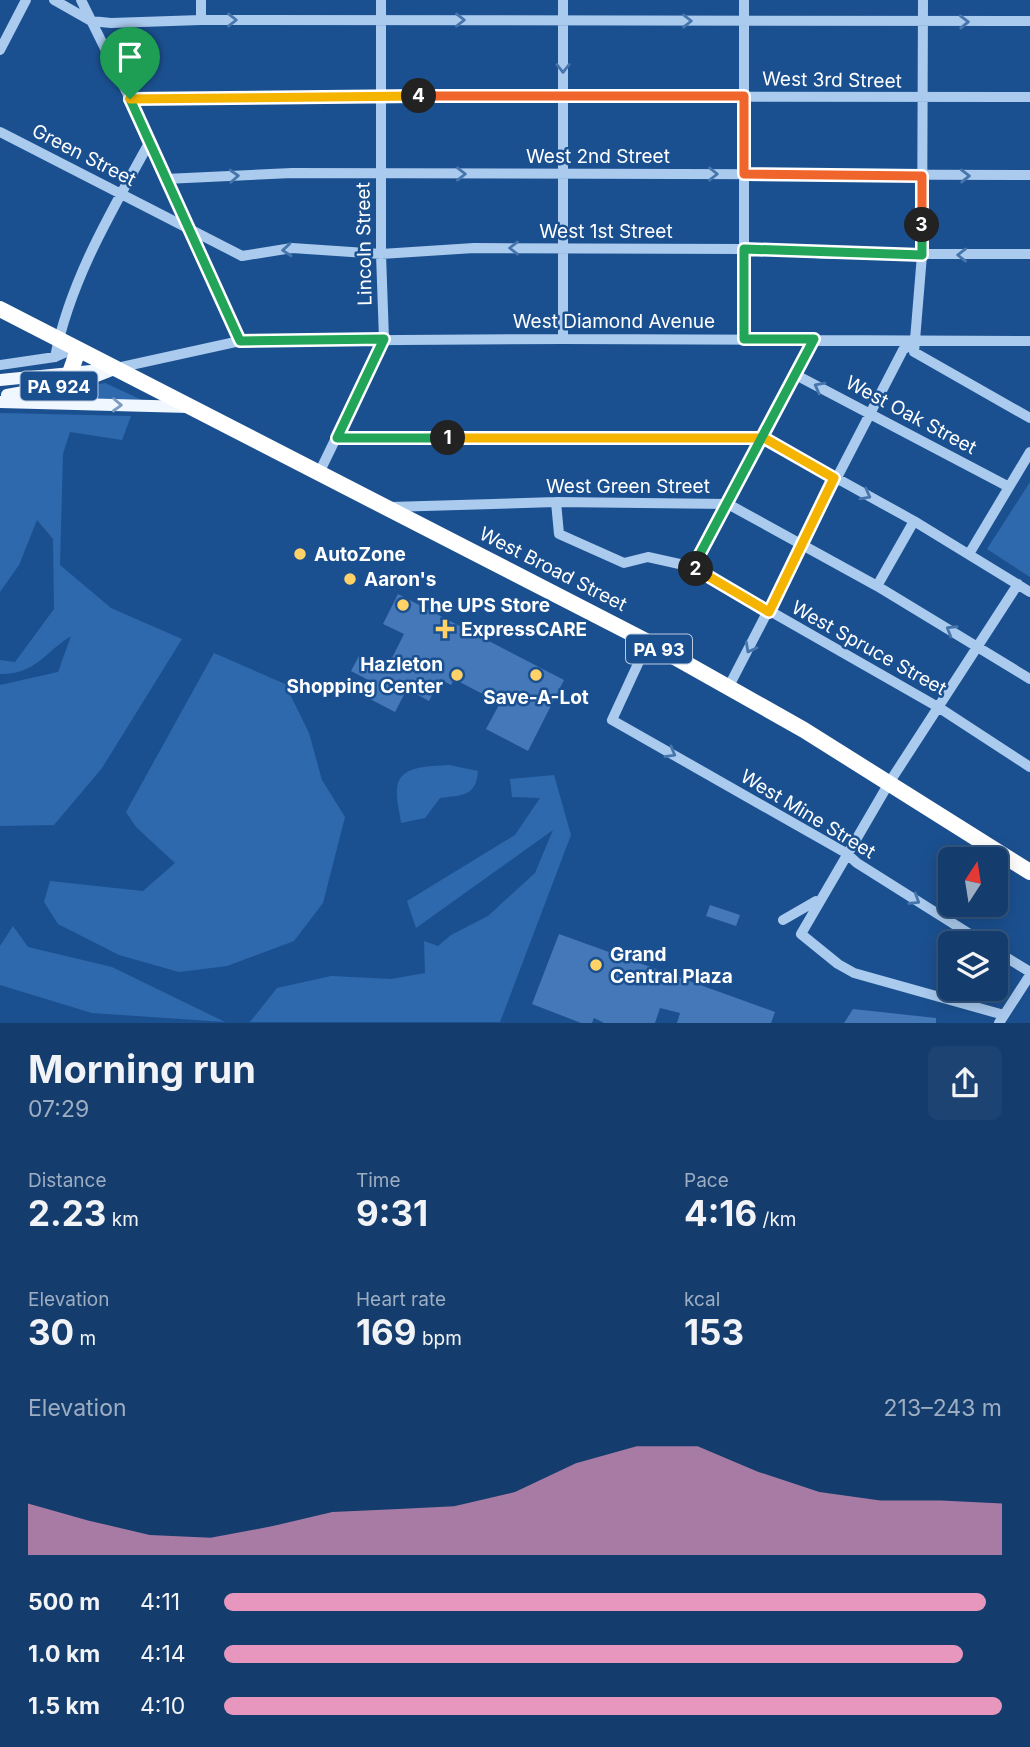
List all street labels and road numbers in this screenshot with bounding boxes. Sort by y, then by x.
street label: West 3rd Street [762,67,902,93]
street label: Green Street [28,119,140,191]
street label: West 2nd Street [526,145,670,168]
street label: Lincoln Street [351,182,377,306]
street label: West 1st Street [539,220,673,243]
street label: West Diamond Avenue [513,310,715,333]
street label: West Oak Street [842,371,980,459]
road number: PA 924 [20,372,98,400]
street label: West Green Street [546,475,710,498]
street label: West Broad Street [475,522,631,616]
street label: West Spruce Street [788,596,950,700]
road number: PA 93 [626,634,692,664]
street label: West Mine Street [736,765,880,863]

